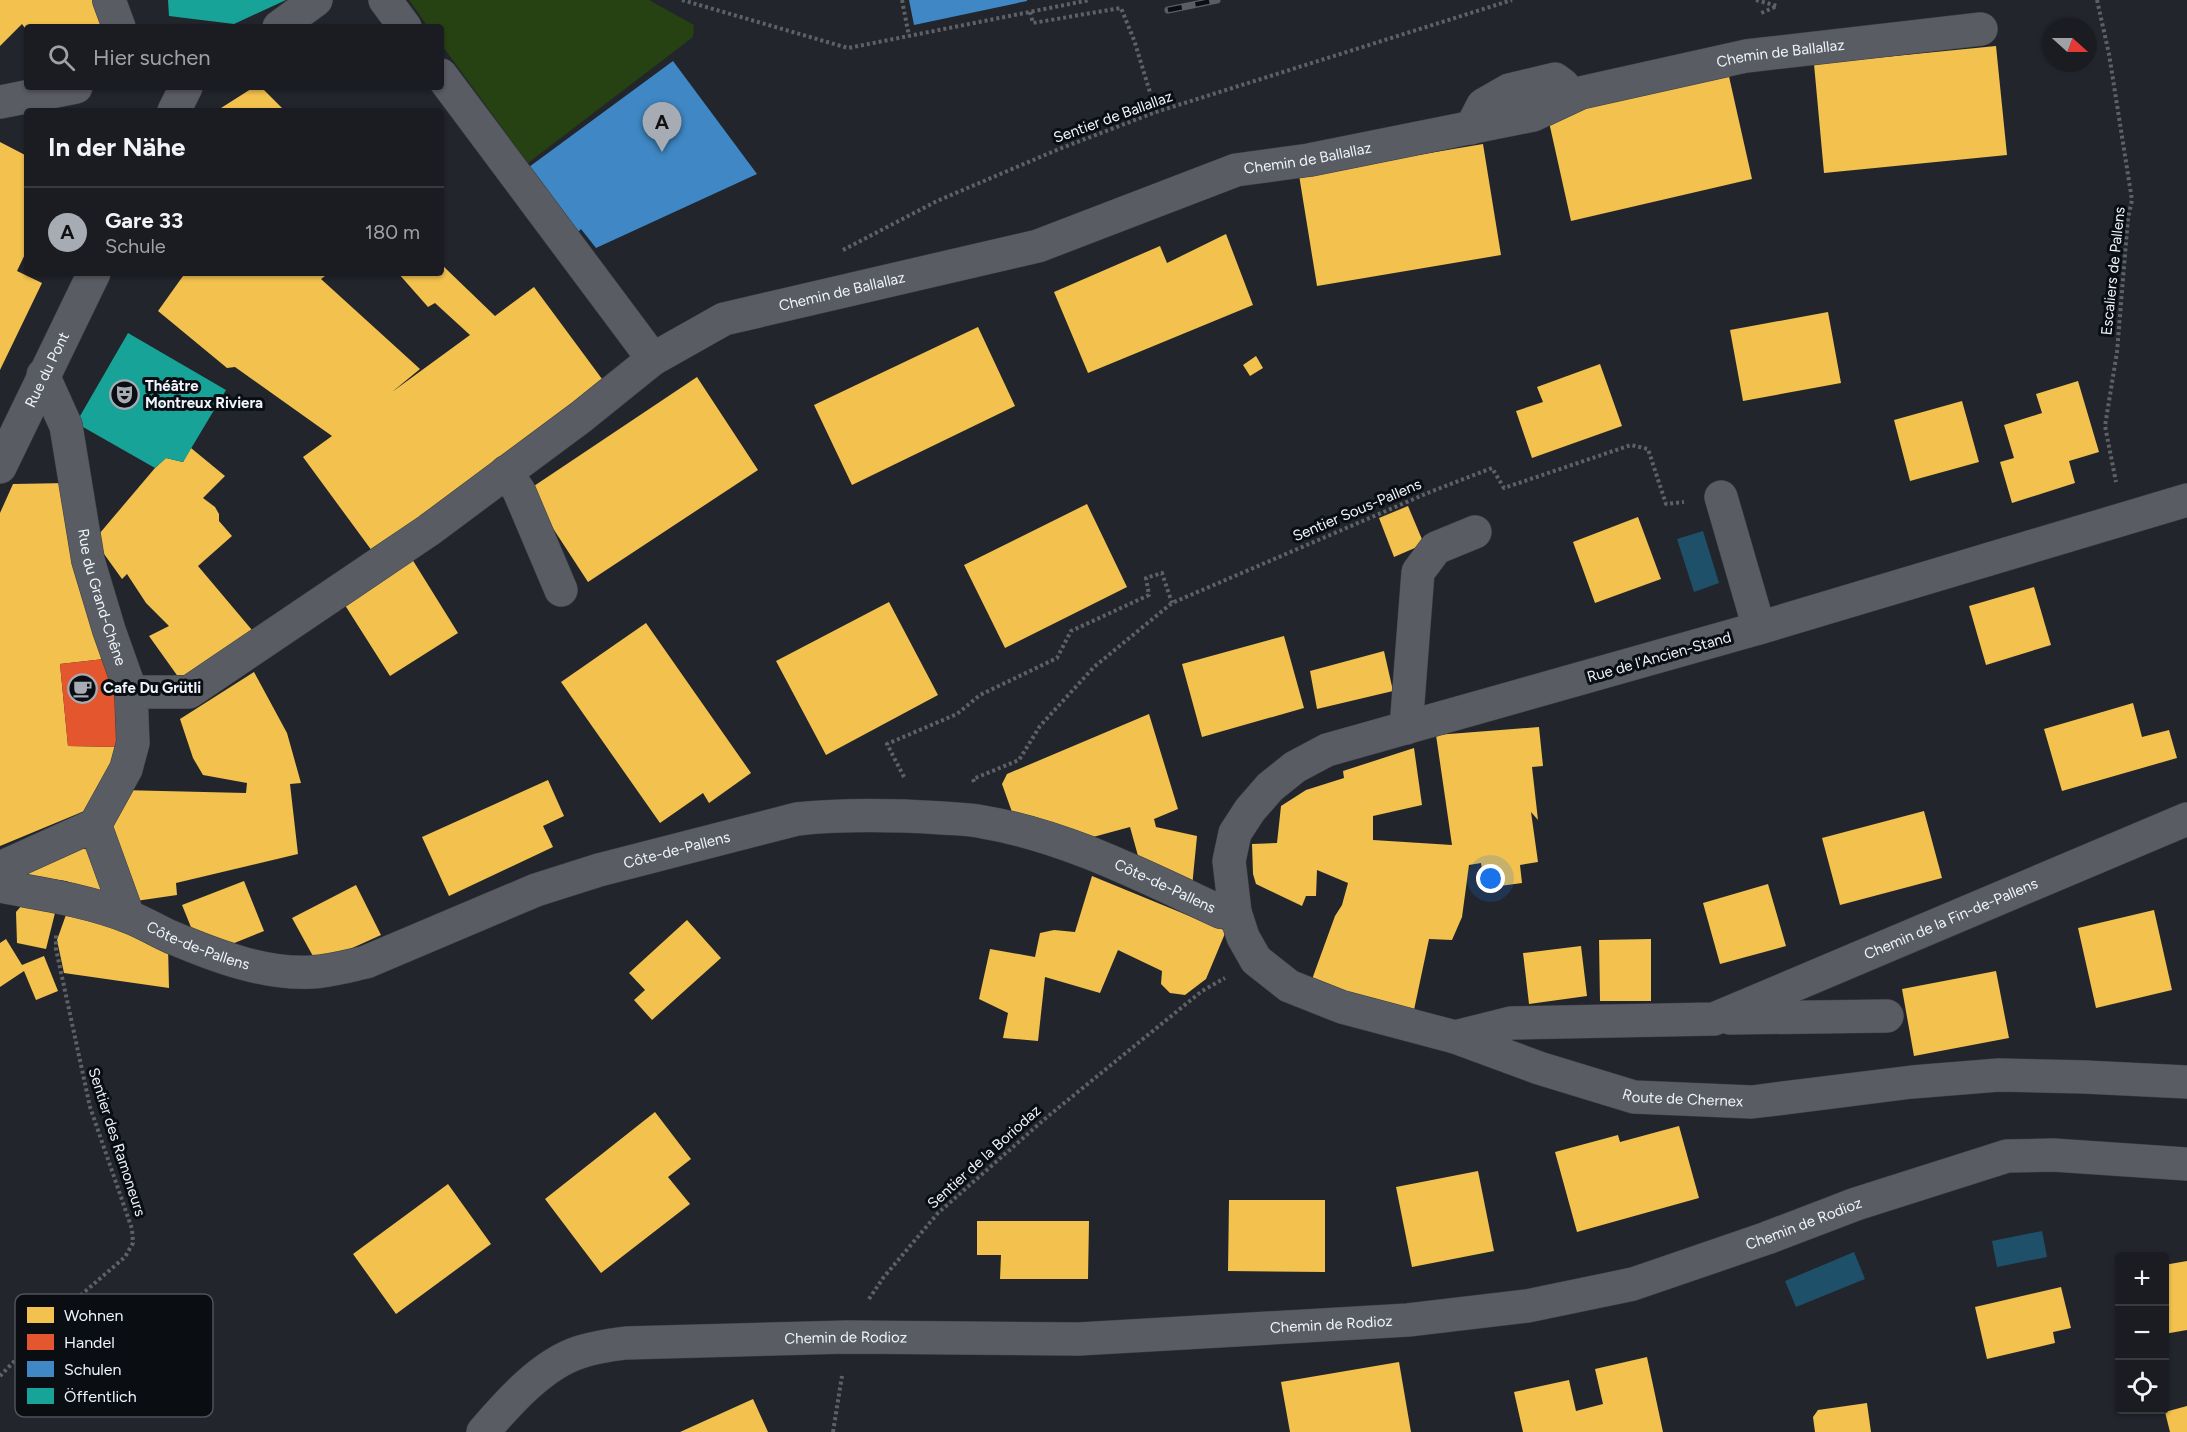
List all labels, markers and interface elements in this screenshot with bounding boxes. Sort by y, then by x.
north arrow [2043,18,2097,72]
search box [24,24,444,90]
street label: Chemin de Ballallaz [1715,36,1846,71]
icon: search [45,41,78,74]
text: Hier suchen [93,44,211,71]
street label: Sentier de Ballallaz [1051,87,1175,147]
pin: A [642,102,682,152]
text: In der Nähe [48,131,185,163]
street label: Chemin de Ballallaz [1243,139,1373,178]
street label: Escaliers de Pallens [2097,206,2129,336]
text: Gare 33 [105,207,183,234]
text: A [60,220,75,244]
text: 180 m [365,220,420,244]
text: Schule [105,234,166,258]
street label: Chemin de Ballallaz [777,268,907,315]
street label: Rue du Pont [21,329,73,411]
place label: Théâtre Montreux Riviera [145,377,263,412]
theatre icon: Théâtre Montreux Riviera [108,379,140,411]
street label: Sentier Sous-Pallens [1290,475,1424,545]
street label: Rue du Grand-Chêne [74,527,130,668]
street label: Rue de l'Ancien-Stand [1585,628,1733,686]
cafe icon: Cafe Du Grütli [66,672,98,704]
place label: Cafe Du Grütli [103,679,201,697]
street label: Côte-de-Pallens [622,828,732,872]
street label: Côte-de-Pallens [1112,855,1218,917]
your location [1476,864,1505,893]
street label: Chemin de la Fin-de-Pallens [1861,874,2041,964]
street label: Côte-de-Pallens [144,917,252,974]
street label: Sentier des Ramoneurs [84,1065,150,1219]
street label: Route de Chernex [1620,1085,1743,1111]
street label: Sentier de la Boriodaz [924,1101,1044,1213]
street label: Chemin de Rodioz [1743,1194,1864,1254]
map controls [2115,1252,2169,1414]
button: + [2115,1252,2169,1306]
legend [15,1294,213,1417]
text: Wohnen [64,1306,124,1325]
button: − [2115,1306,2169,1360]
street label: Chemin de Rodioz [1269,1312,1393,1337]
street label: Chemin de Rodioz [784,1328,907,1348]
text: Handel [64,1333,115,1352]
text: Schulen [64,1360,122,1379]
button: locate [2115,1360,2169,1414]
text: Öffentlich [64,1387,137,1406]

